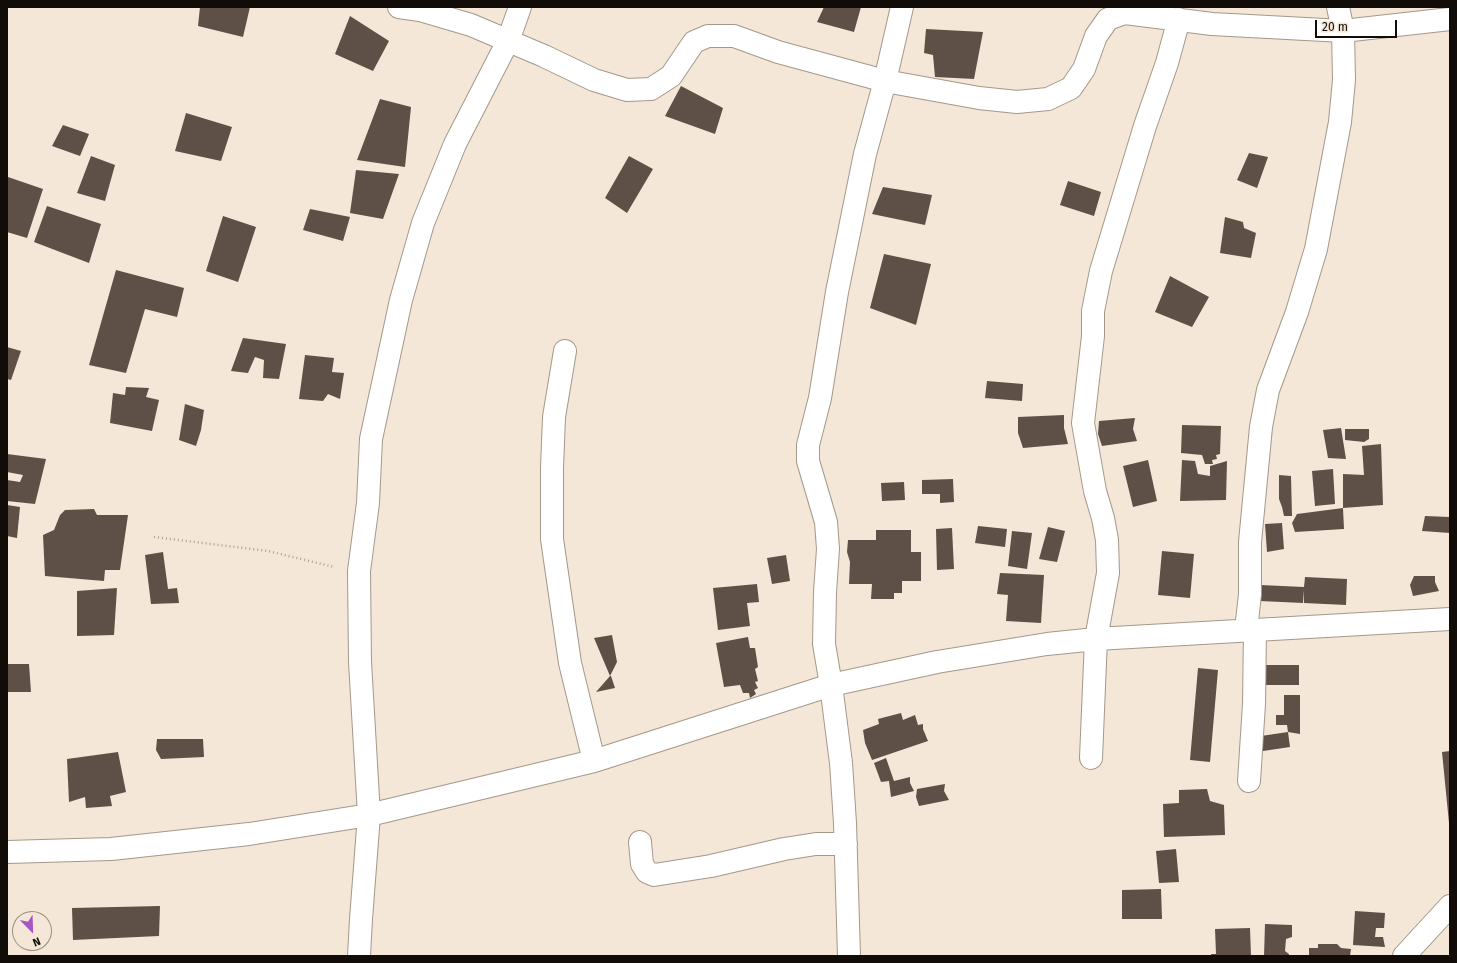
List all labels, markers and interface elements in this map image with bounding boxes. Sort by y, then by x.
scale bar [1317,12,1399,38]
text: 20 m [1322,20,1348,34]
north arrow [12,911,52,951]
text: N [31,934,42,949]

